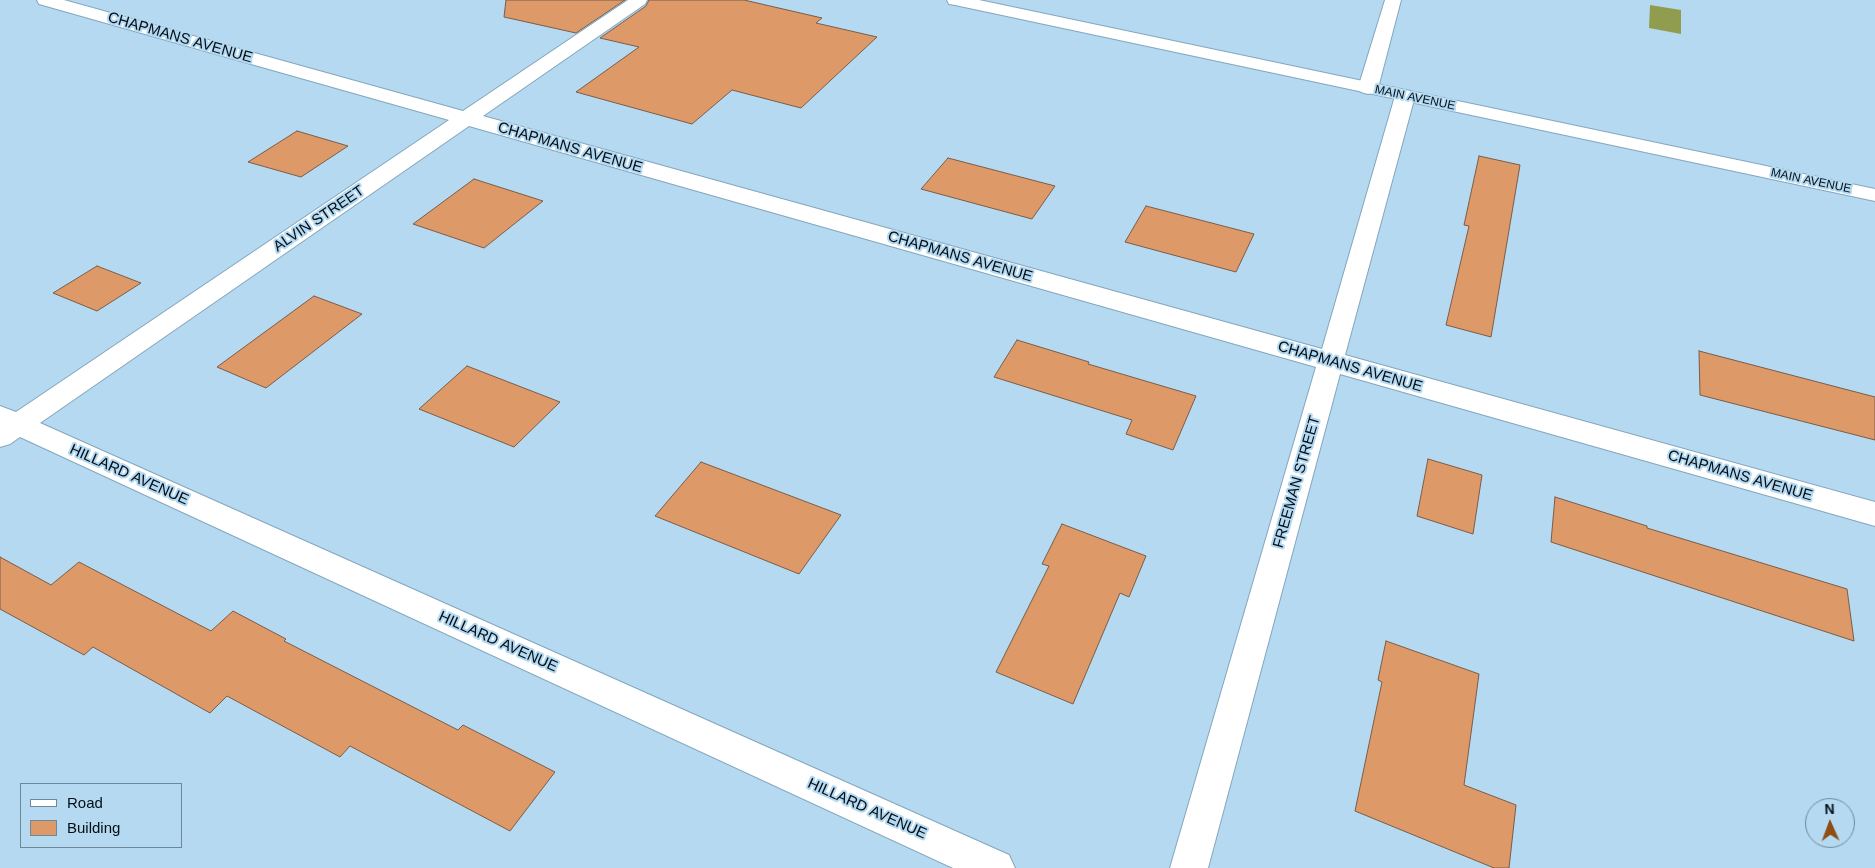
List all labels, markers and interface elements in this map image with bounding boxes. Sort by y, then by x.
street label: CHAPMANS AVENUE [106,9,254,67]
street label: MAIN AVENUE [1374,82,1456,114]
street label: CHAPMANS AVENUE [496,119,644,177]
street label: MAIN AVENUE [1770,165,1852,197]
street label: ALVIN STREET [270,182,368,256]
street label: CHAPMANS AVENUE [886,228,1034,286]
street label: CHAPMANS AVENUE [1276,338,1424,396]
street label: FREEMAN STREET [1270,414,1324,550]
street label: HILLARD AVENUE [67,441,191,509]
street label: CHAPMANS AVENUE [1666,447,1814,505]
street label: HILLARD AVENUE [436,608,560,676]
street label: HILLARD AVENUE [805,775,929,843]
legend [20,783,182,848]
text: Road [67,794,103,811]
north arrow [1805,798,1855,848]
text: N [1824,801,1835,817]
text: Building [67,819,120,836]

